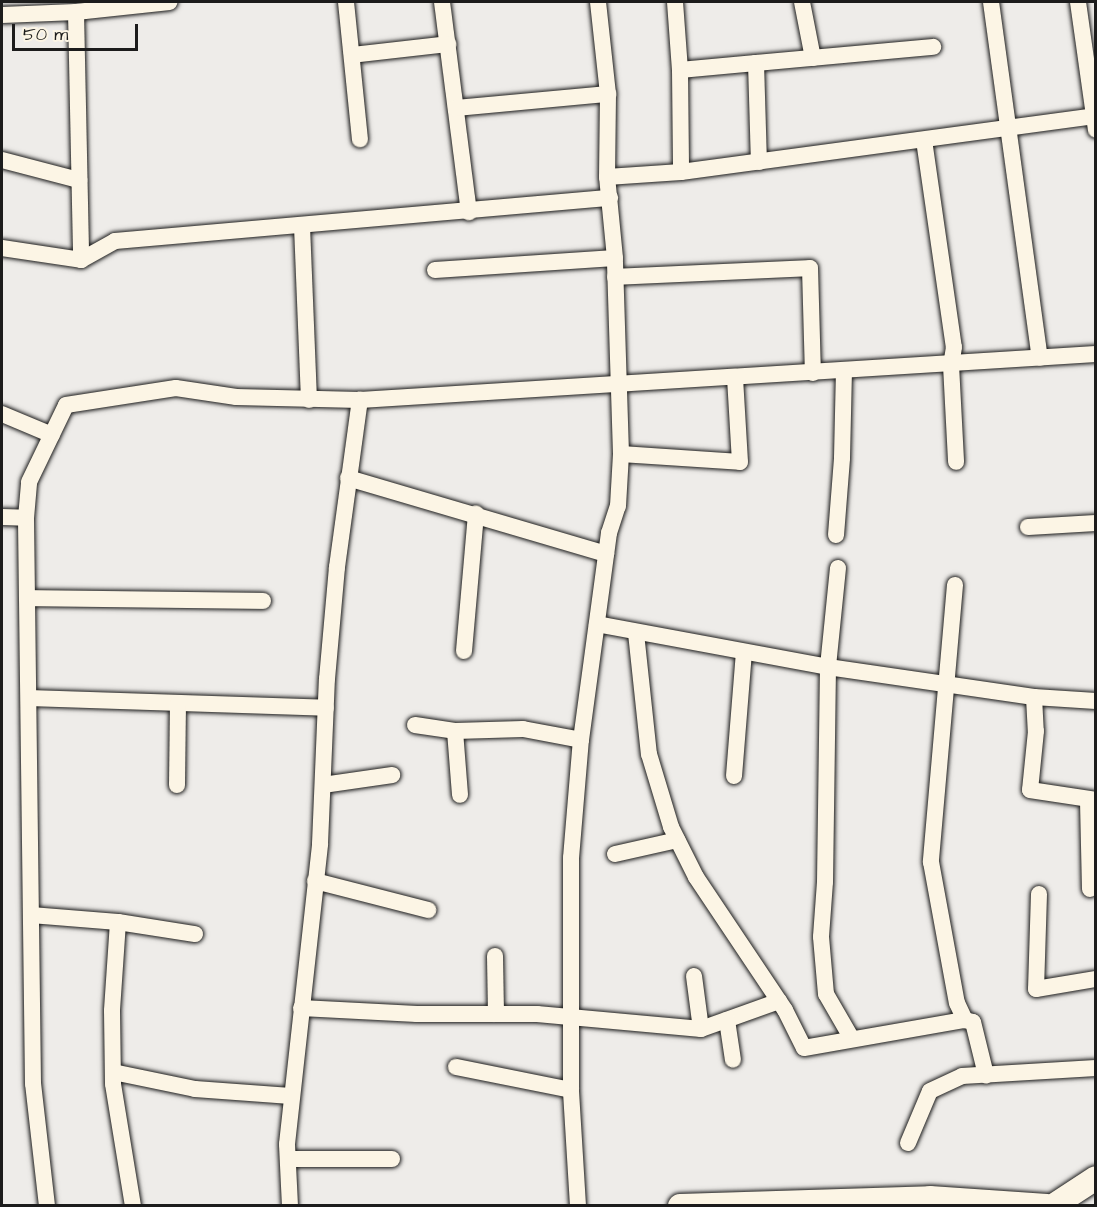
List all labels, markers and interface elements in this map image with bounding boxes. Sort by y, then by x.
scale bar [15,12,141,50]
text: 50 m [23,22,68,47]

